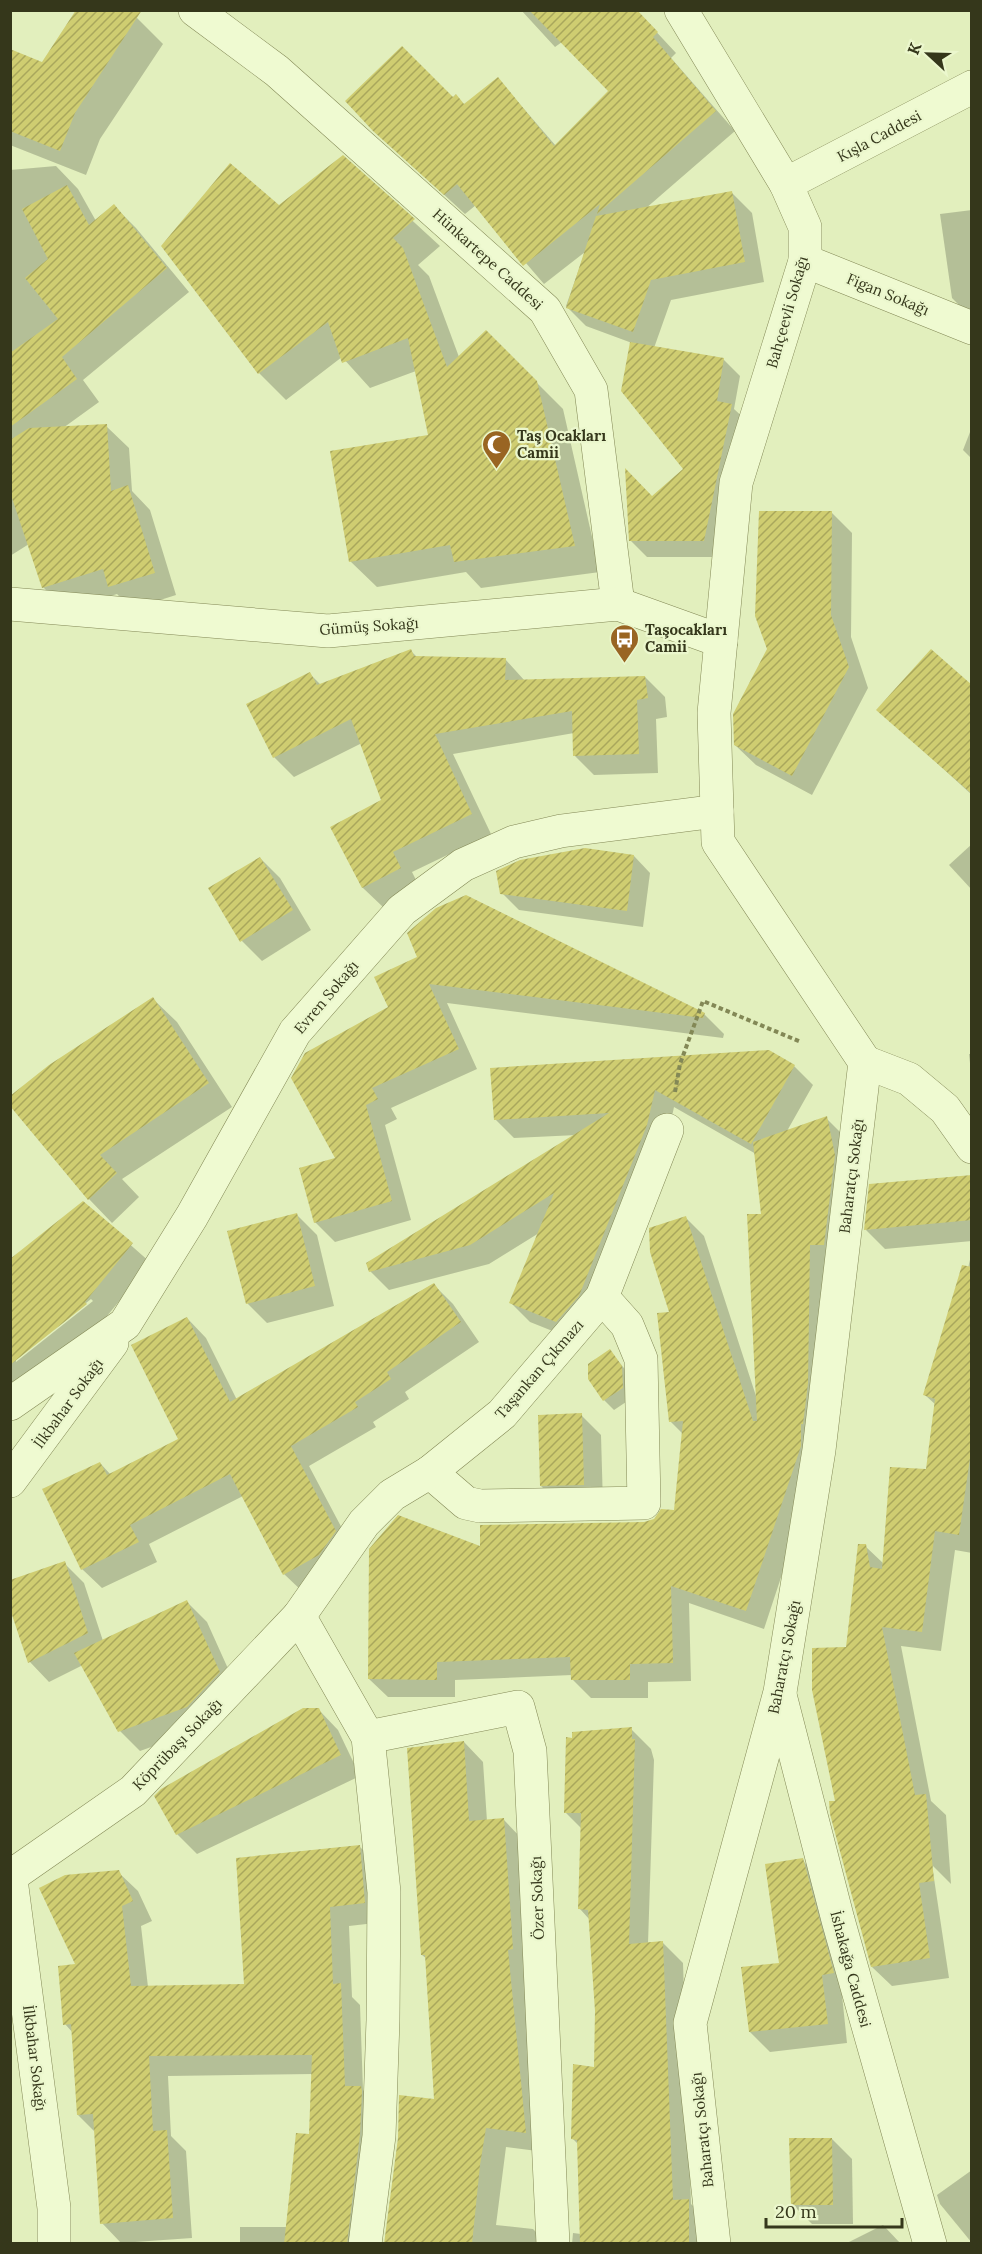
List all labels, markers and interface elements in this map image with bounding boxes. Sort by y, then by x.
north arrow [898,24,958,84]
text: K [903,39,926,57]
street label: Kışla Caddesi [834,106,924,166]
street label: Hünkartepe Caddesi [429,204,547,314]
street label: Bahçeevli Sokağı [762,254,812,370]
street label: Figan Sokağı [844,269,932,319]
place label: Taş Ocakları Camii [517,426,606,462]
mosque icon: Taş Ocakları Camii [480,428,512,470]
street label: Gümüş Sokağı [319,613,419,639]
place label: Taşocakları Camii [645,620,727,656]
bus stop icon: Taşocakları Camii [608,622,640,664]
street label: Evren Sokağı [290,956,362,1038]
street label: Baharatçı Sokağı [835,1117,867,1235]
street label: Taşankan Çıkmazı [491,1315,587,1423]
street label: İlkbahar Sokağı [29,1354,107,1452]
street label: Baharatçı Sokağı [764,1598,804,1716]
street label: Köprübaşı Sokağı [128,1694,226,1794]
street label: Özer Sokağı [526,1856,548,1940]
street label: İshakağa Caddesi [826,1909,876,2029]
street label: İlkbahar Sokağı [19,2004,51,2112]
street label: Baharatçı Sokağı [687,2071,717,2189]
scale bar [766,2191,902,2229]
text: 20 m [775,2200,817,2223]

